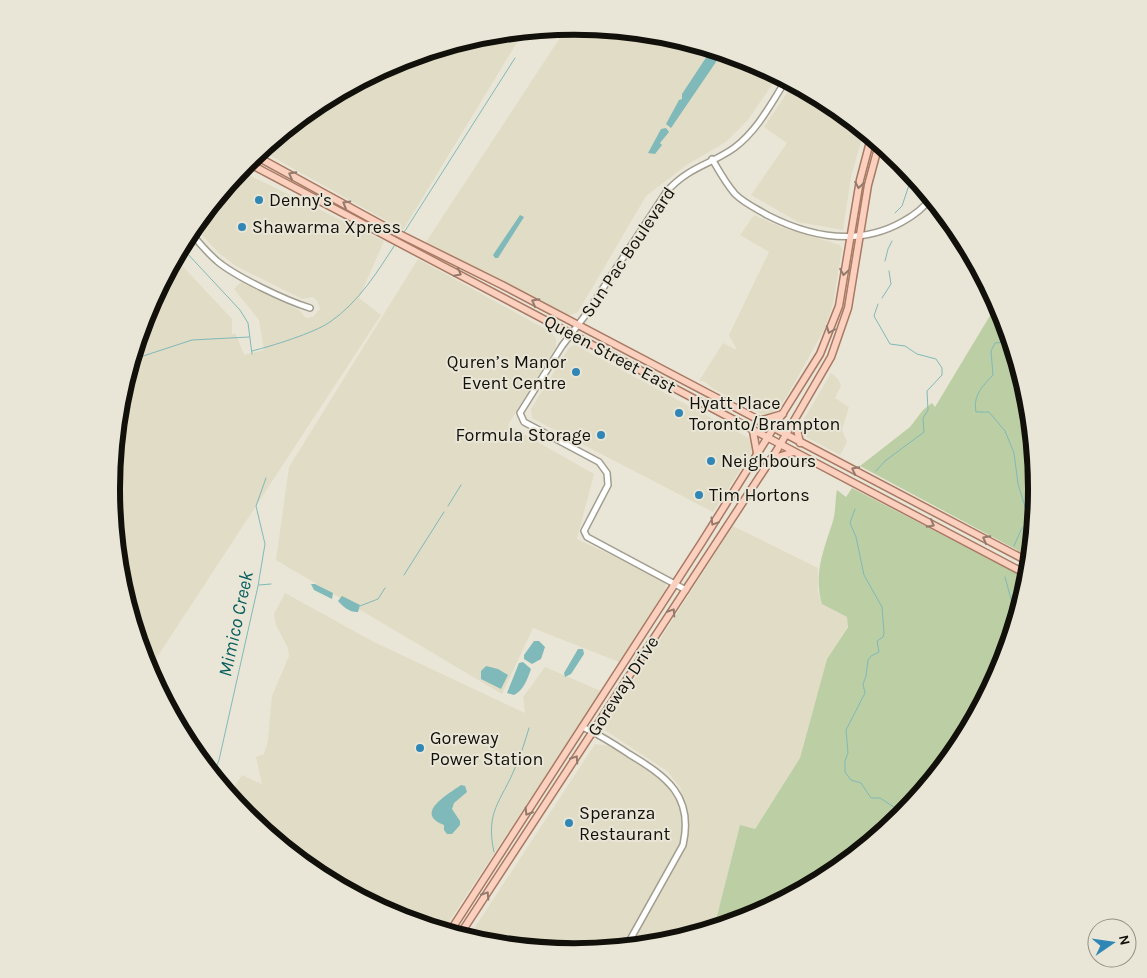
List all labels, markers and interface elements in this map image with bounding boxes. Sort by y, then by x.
one-way arrow [288,171,297,181]
one-way arrow [854,180,865,189]
street label: Sun Pac Boulevard [576,183,680,321]
place label: Denny's [269,189,332,211]
marker: Denny's [253,194,265,206]
one-way arrow [343,201,352,211]
place label: Shawarma Xpress [252,216,401,238]
marker: Shawarma Xpress [236,221,248,233]
one-way arrow [453,267,462,277]
one-way arrow [840,268,850,276]
one-way arrow [531,298,540,308]
street label: Queen Street East [540,310,680,398]
one-way arrow [826,326,836,334]
place label: Quren’s Manor Event Centre [447,351,566,394]
marker: Quren’s Manor Event Centre [570,366,582,378]
place label: Hyatt Place Toronto/Brampton [689,392,840,435]
marker: Hyatt Place Toronto/Brampton [673,407,685,419]
place label: Formula Storage [455,424,591,446]
marker: Formula Storage [595,429,607,441]
place label: Neighbours [721,450,816,472]
marker: Neighbours [705,455,717,467]
one-way arrow [851,466,860,476]
place label: Tim Hortons [709,484,810,506]
marker: Tim Hortons [693,489,705,501]
one-way arrow [710,517,720,526]
one-way arrow [926,518,935,528]
one-way arrow [982,535,991,545]
water label: Mimico Creek [214,569,258,679]
one-way arrow [665,609,675,618]
street label: Goreway Drive [583,632,663,740]
place label: Goreway Power Station [430,727,543,770]
marker: Goreway Power Station [414,742,426,754]
one-way arrow [569,755,578,765]
place label: Speranza Restaurant [579,802,671,845]
one-way arrow [524,807,534,816]
marker: Speranza Restaurant [563,817,575,829]
one-way arrow [480,891,489,901]
north arrow [1087,918,1137,968]
text: N [1115,933,1134,947]

